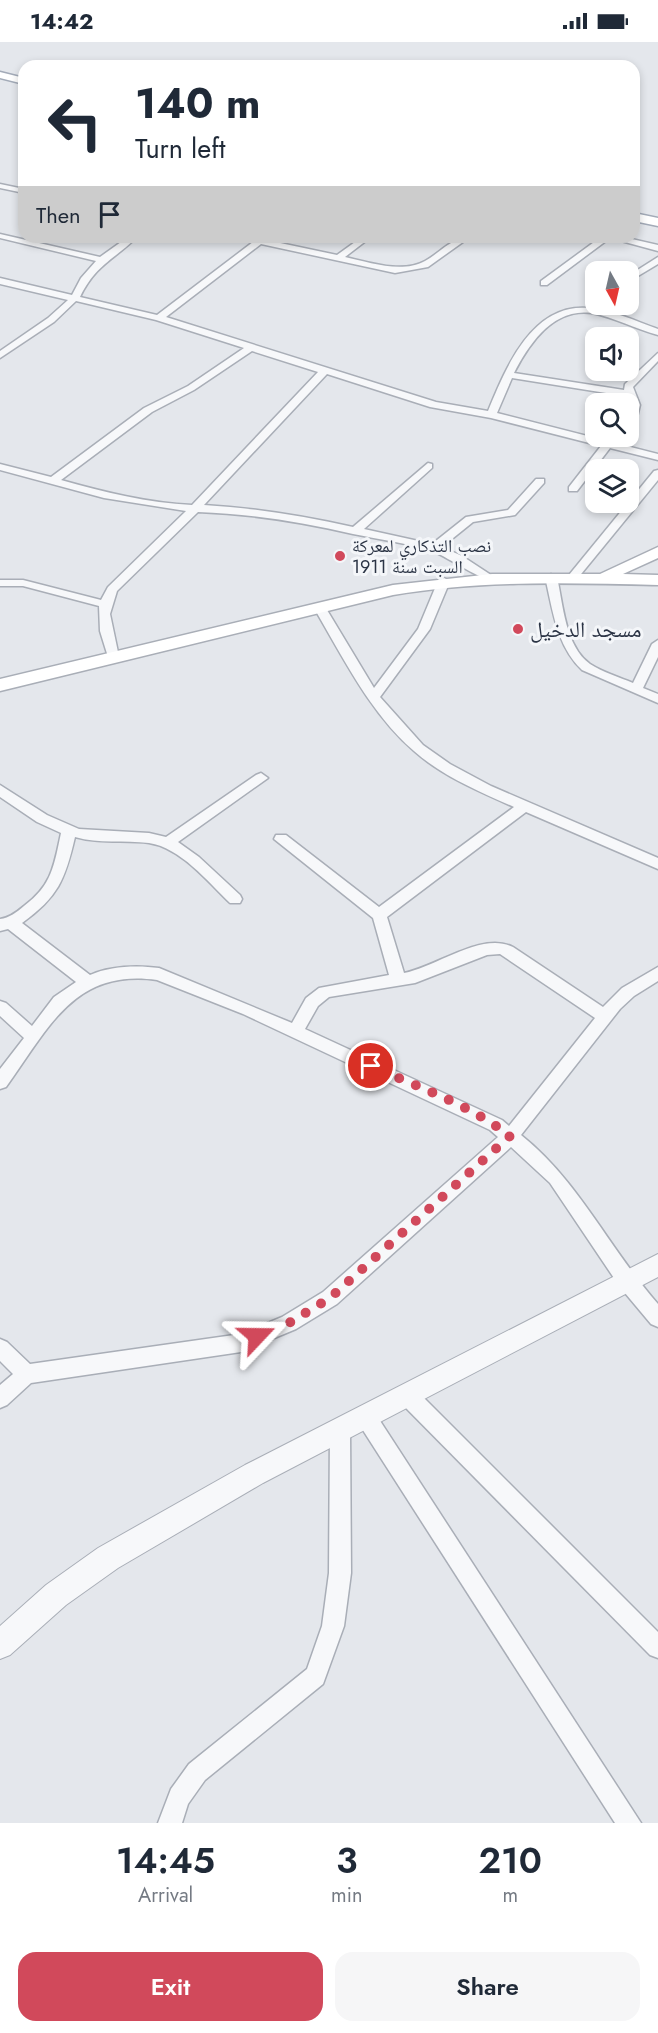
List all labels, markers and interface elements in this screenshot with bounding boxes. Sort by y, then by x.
text: 14:42 [30,5,93,37]
text: 140 m [135,73,261,134]
icon: left [36,84,114,162]
text: Turn left [135,129,225,168]
icon: arrive [93,198,126,231]
text: Then [36,199,81,231]
north arrow [585,261,639,315]
map controls [585,261,639,513]
button: sound [585,327,639,381]
button: search [585,393,639,447]
button: layers [585,459,639,513]
place label: نصب التذكاري لمعركة السبت سنة 1911 [352,533,491,580]
marker: نصب التذكاري لمعركة السبت سنة 1911 [333,549,347,563]
place label: مسجد الدخيل [530,613,642,645]
marker: مسجد الدخيل [511,622,525,636]
pin [345,1040,396,1091]
icon: arrive [354,1049,387,1082]
position arrow [225,1304,289,1368]
text: 14:45 [116,1834,215,1886]
text: 3 [336,1834,358,1886]
text: 210 [478,1834,542,1886]
text: Arrival [138,1881,193,1910]
text: min [331,1881,362,1910]
text: m [502,1881,518,1910]
button: Exit [18,1952,323,2021]
button: Share [335,1952,640,2021]

